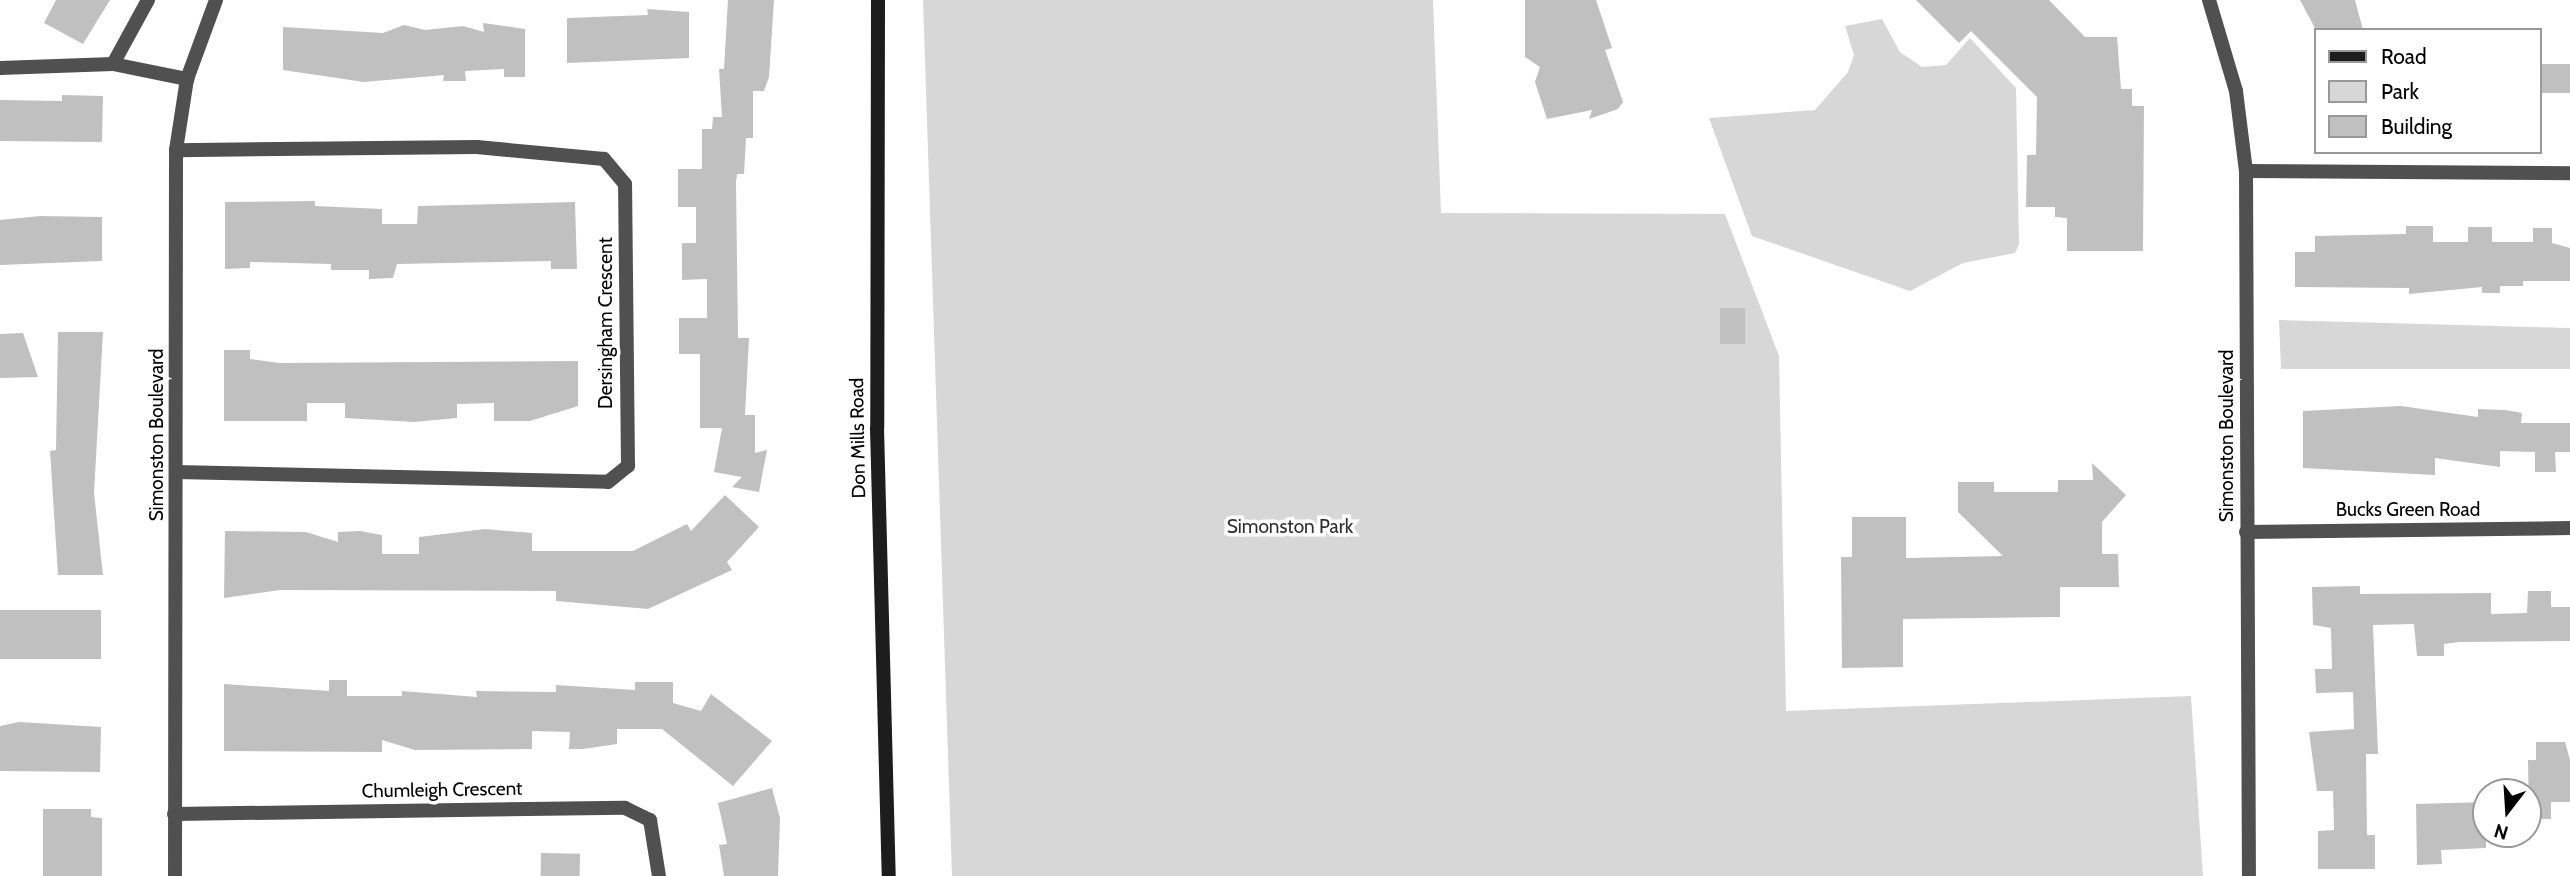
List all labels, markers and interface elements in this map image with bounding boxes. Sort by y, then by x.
legend [2314,28,2542,154]
text: Road [2381,44,2427,69]
text: Park [2381,79,2419,104]
text: Building [2381,114,2452,139]
street label: Dersingham Crescent [595,237,617,409]
street label: Simonston Boulevard [146,349,168,521]
street label: Simonston Boulevard [2216,350,2238,522]
street label: Don Mills Road [846,377,870,499]
street label: Bucks Green Road [2336,499,2480,521]
park label: Simonston Park [1227,516,1353,538]
street label: Chumleigh Crescent [361,777,523,803]
north arrow [2472,778,2542,848]
text: N [2492,819,2511,845]

